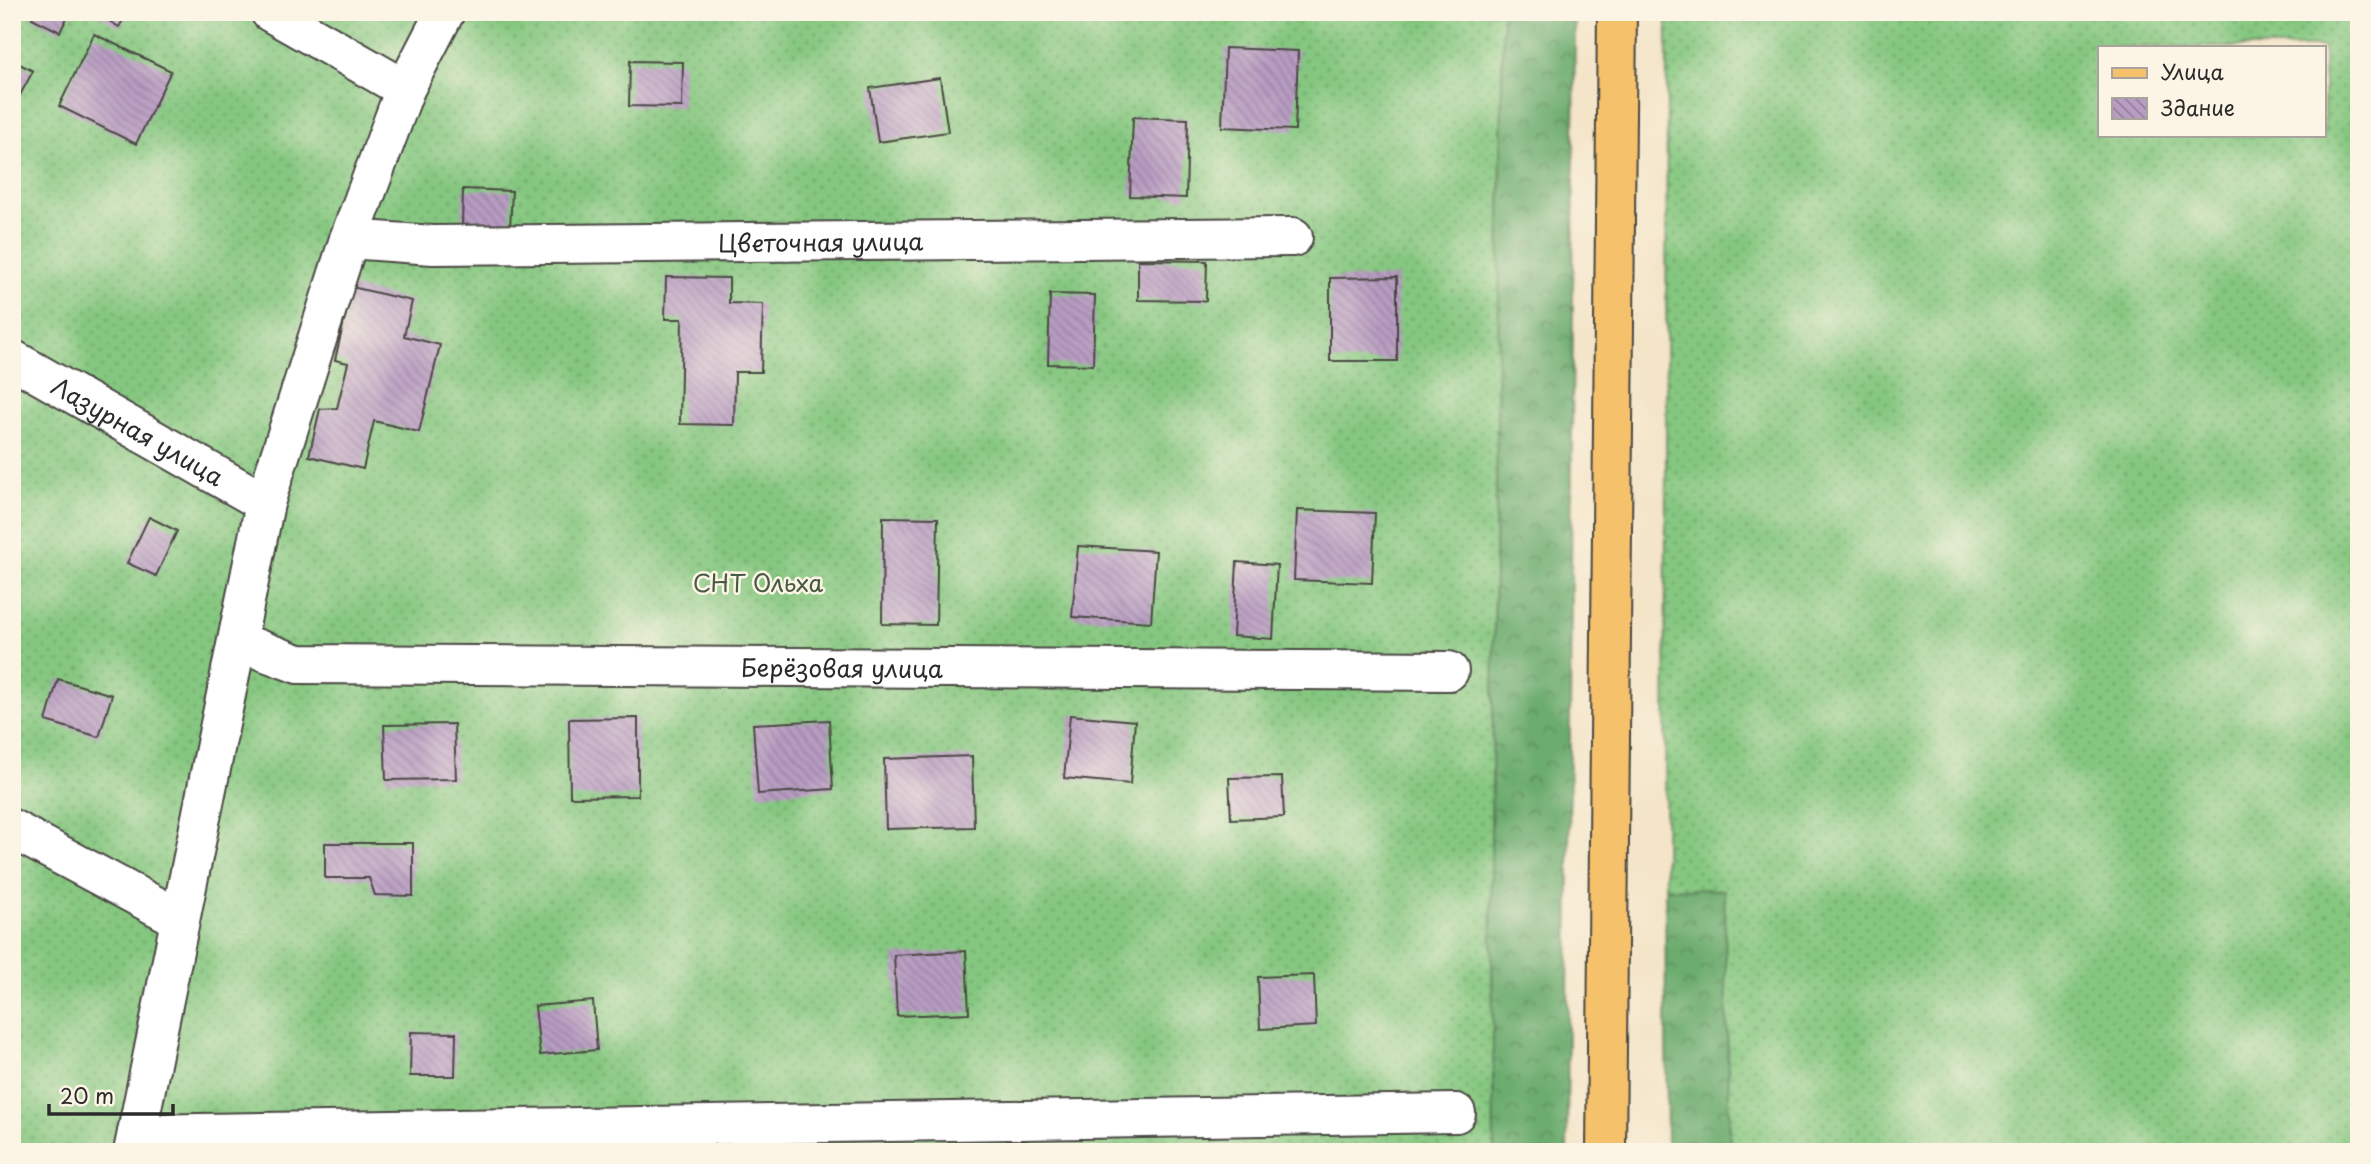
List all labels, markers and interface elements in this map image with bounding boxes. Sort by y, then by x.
legend [2098,46,2326,136]
text: Улица [2161,55,2224,87]
text: Здание [2161,91,2235,123]
street label: Цветочная улица [718,222,924,260]
street label: Лазурная улица [45,367,231,494]
park label: СНТ Ольха [693,564,824,600]
street label: Берёзовая улица [741,649,943,686]
scale bar [49,1073,173,1117]
text: 20 m [60,1079,114,1111]

